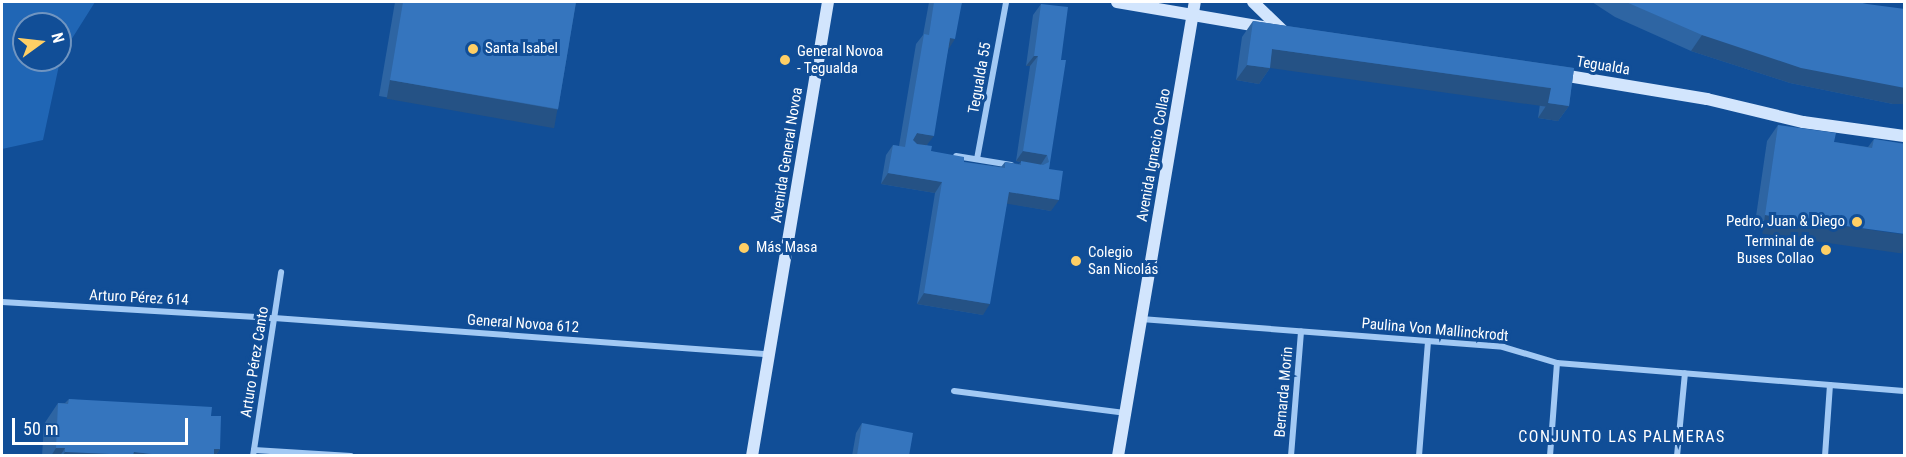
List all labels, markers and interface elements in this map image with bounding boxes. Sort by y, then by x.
north arrow [12,12,72,72]
text: N [47,31,68,45]
place label: Santa Isabel [485,40,558,58]
street label: Tegualda 55 [965,41,995,115]
marker: Santa Isabel [466,42,480,56]
place label: General Novoa - Tegualda [797,42,883,77]
marker: General Novoa - Tegualda [778,53,792,67]
street label: Tegualda [1575,53,1631,79]
street label: Avenida General Novoa [767,86,807,224]
street label: Avenida Ignacio Collao [1133,87,1175,223]
place label: Pedro, Juan & Diego [1726,213,1845,231]
marker: Pedro, Juan & Diego [1850,215,1864,229]
place label: Terminal de Buses Collao [1737,232,1814,267]
place label: Más Masa [756,239,817,257]
marker: Más Masa [737,241,751,255]
place label: Colegio San Nicolás [1088,243,1158,278]
marker: Terminal de Buses Collao [1819,243,1833,257]
marker: Colegio San Nicolás [1069,254,1083,268]
street label: Arturo Pérez 614 [89,286,189,310]
street label: Arturo Pérez Canto [237,305,273,419]
street label: General Novoa 612 [467,311,579,337]
street label: Paulina Von Mallinckrodt [1361,315,1509,345]
street label: Bernarda Morin [1271,346,1297,438]
scale bar [15,406,190,444]
text: 50 m [23,418,58,439]
district label: CONJUNTO LAS PALMERAS [1518,427,1726,447]

